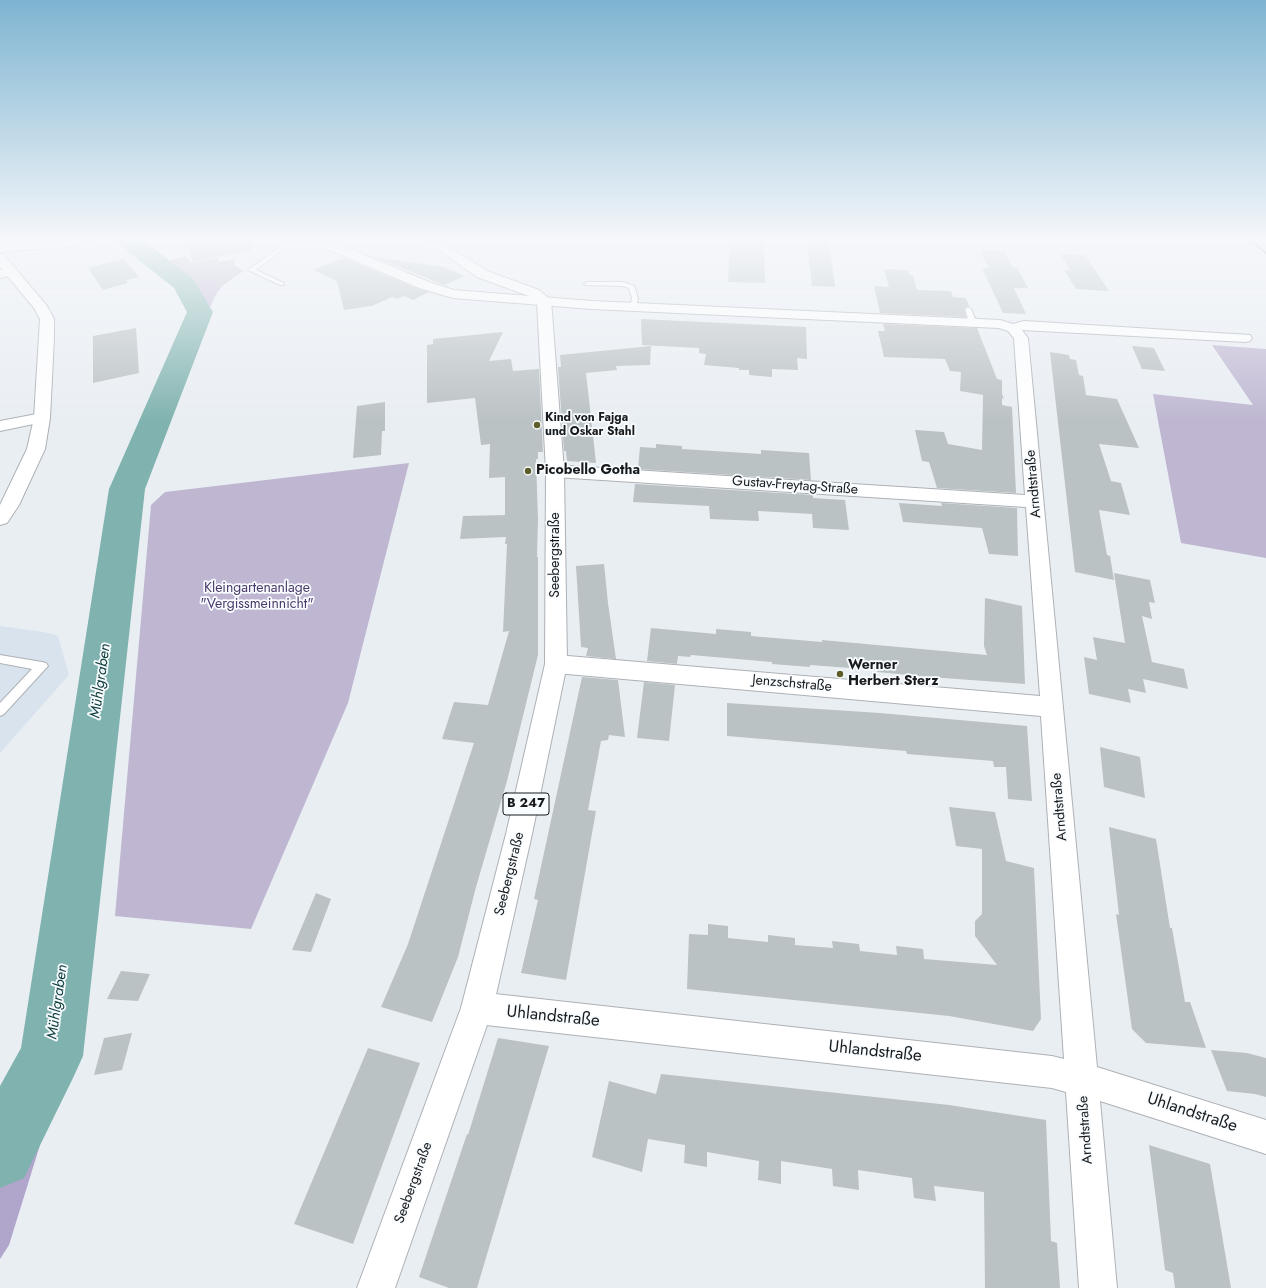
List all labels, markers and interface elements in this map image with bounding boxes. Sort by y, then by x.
place label: Kind von Fajga und Oskar Stahl [545,411,635,439]
marker: Kind von Fajga und Oskar Stahl [532,420,542,430]
street label: Arndtstraße [1023,449,1045,519]
place label: Picobello Gotha [536,463,640,479]
marker: Picobello Gotha [523,466,533,476]
street label: Gustav-Freytag-Straße [731,473,859,499]
street label: Seebergstraße [548,512,564,598]
park label: Kleingartenanlage "Vergissmeinnicht" [200,581,314,614]
water label: Mühlgraben [87,642,115,720]
place label: Werner Herbert Sterz [848,658,939,690]
marker: Werner Herbert Sterz [835,669,845,679]
street label: Jenzschstraße [752,672,832,696]
street label: Arndtstraße [1049,772,1071,842]
road number: B 247 [503,793,549,815]
street label: Seebergstraße [492,830,528,918]
water label: Mühlgraben [44,963,72,1041]
street label: Uhlandstraße [505,1002,601,1032]
street label: Uhlandstraße [827,1037,923,1067]
street label: Uhlandstraße [1144,1089,1240,1137]
street label: Arndtstraße [1075,1095,1097,1165]
street label: Seebergstraße [391,1140,437,1226]

